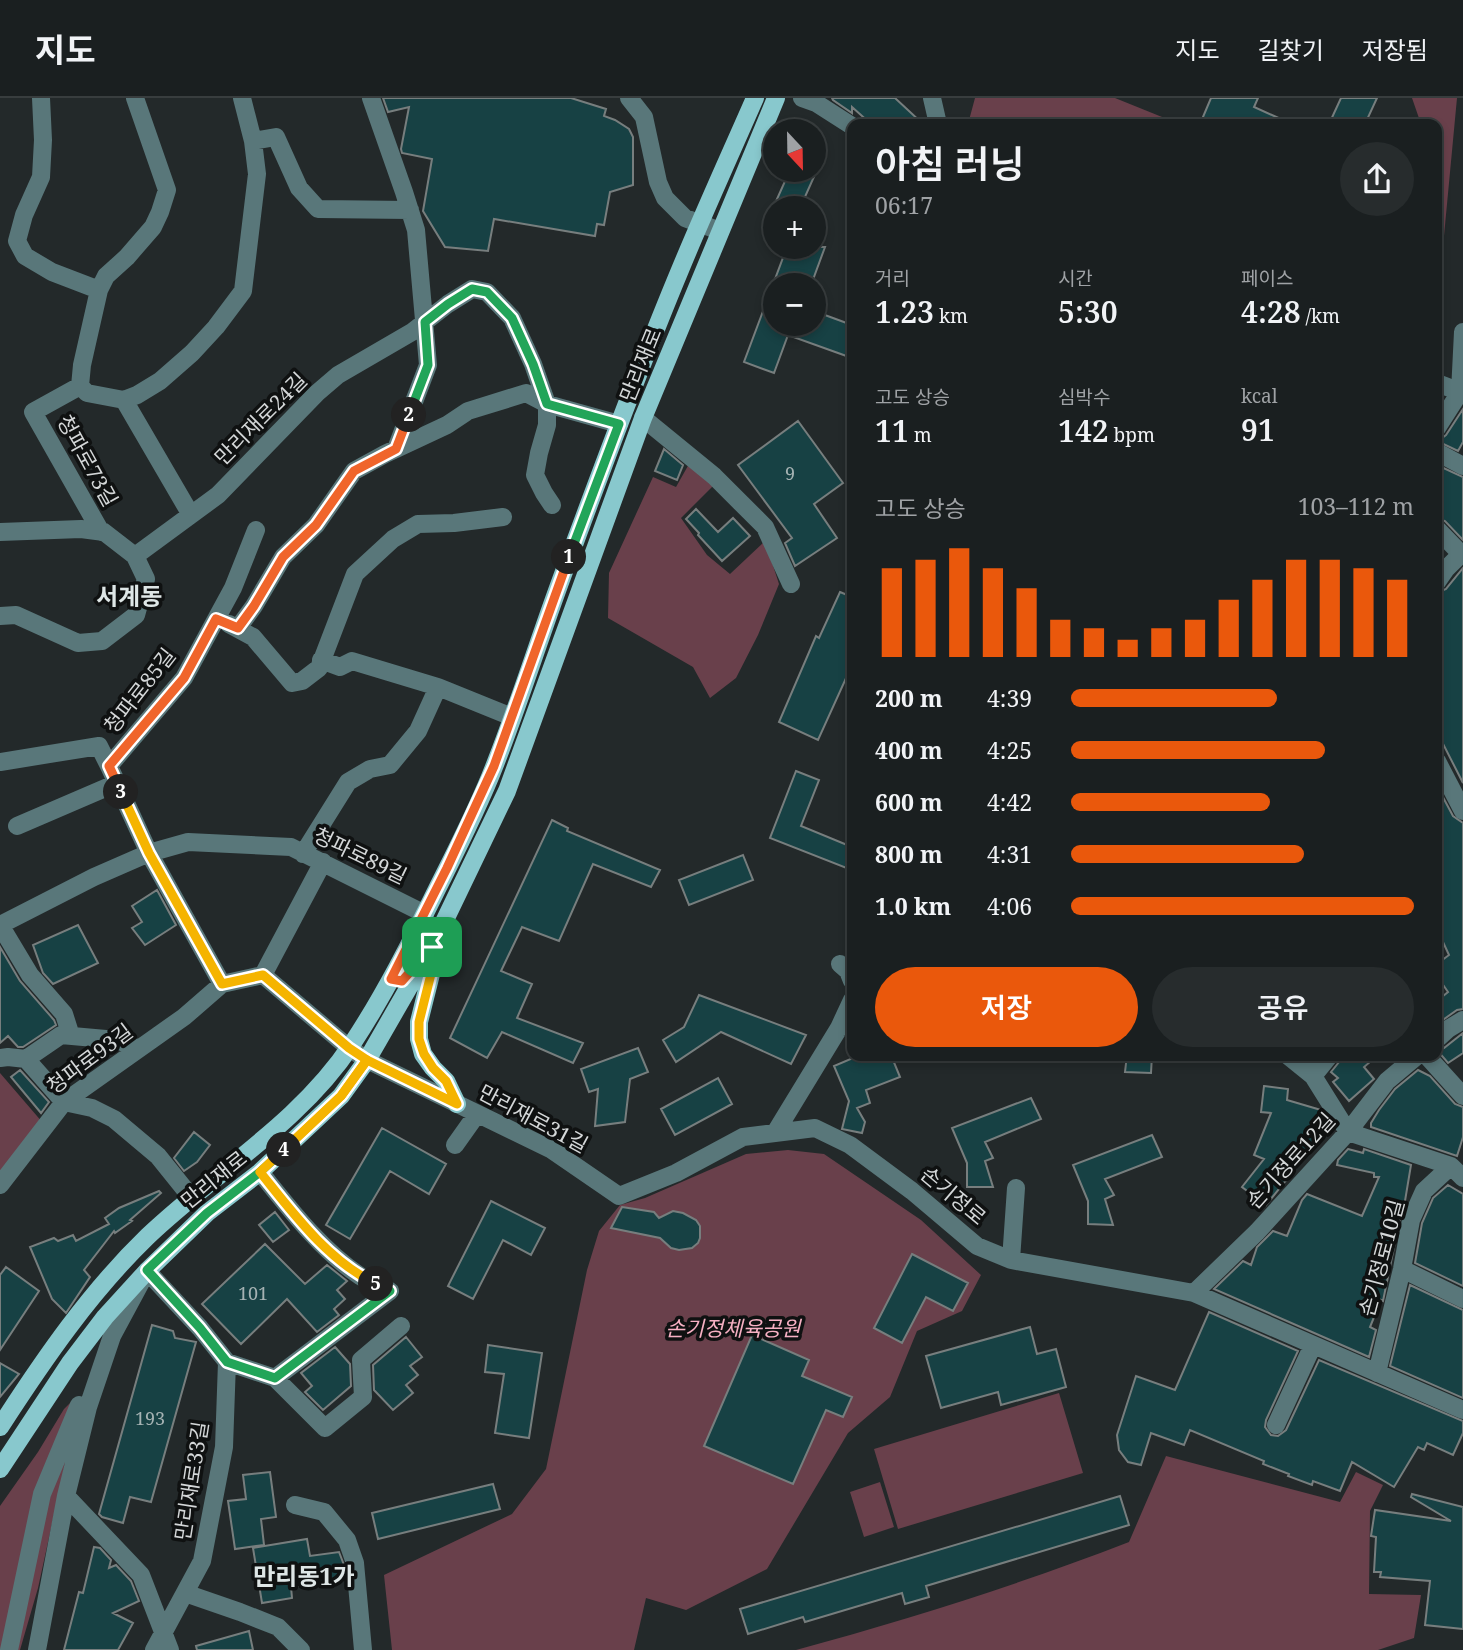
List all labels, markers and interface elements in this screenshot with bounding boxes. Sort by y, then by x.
text: 지도 [35,27,96,72]
text: 지도 [1175,33,1220,66]
text: 길찾기 [1258,33,1324,66]
text: 저장됨 [1362,33,1428,66]
north arrow [763,119,826,182]
map controls [763,119,826,336]
text: 아침 러닝 [875,137,1025,189]
button: share [1340,142,1414,216]
text: 06:17 [875,189,933,221]
button: + [763,196,826,259]
text: 거리 [875,265,910,291]
text: 시간 [1058,265,1093,291]
text: 페이스 [1241,265,1293,291]
button: − [763,273,826,336]
text: 1.23 [875,291,934,332]
text: 5:30 [1058,291,1118,332]
text: 4:28 [1241,291,1301,332]
text: km [934,303,968,329]
text: /km [1301,303,1340,329]
street label: 만리재로 [613,324,668,406]
street label: 만리재로24길 [208,366,313,471]
text: kcal [1241,383,1278,409]
text: 고도 상승 [875,384,950,410]
text: 심박수 [1058,384,1110,410]
pin: 2 [392,398,426,432]
text: 2 [403,401,414,427]
text: 91 [1241,409,1275,450]
street label: 청파로73길 [51,410,125,511]
text: 11 [875,410,909,451]
text: 142 [1058,410,1109,451]
text: m [909,422,932,448]
text: bpm [1109,422,1155,448]
house number: 9 [785,461,795,485]
text: 103–112 m [1298,490,1414,522]
text: 고도 상승 [875,492,966,524]
pin: 1 [552,540,586,574]
text: 1 [563,543,574,569]
district label: 서계동 [96,579,162,612]
street label: 청파로85길 [97,642,181,739]
text: 200 m [875,682,943,714]
text: 4:39 [987,682,1032,714]
text: 400 m [875,734,943,766]
text: 4:25 [987,734,1032,766]
pin: 3 [104,774,138,810]
text: 3 [115,778,126,804]
text: 600 m [875,786,943,818]
text: 4:42 [987,786,1032,818]
street label: 청파로89길 [309,820,412,890]
text: 800 m [875,838,943,870]
text: 4:31 [987,838,1032,870]
text: 1.0 km [875,890,951,922]
text: 4:06 [987,890,1032,922]
pin [402,917,462,977]
icon: arrive [413,928,451,966]
button: 저장 [875,967,1138,1047]
button: 공유 [1152,967,1414,1047]
street label: 청파로93길 [41,1017,138,1100]
street label: 만리재로31길 [474,1078,593,1159]
street label: 손기정로12길 [1240,1106,1341,1214]
pin: 4 [266,1132,302,1168]
text: 4 [278,1136,289,1162]
street label: 만리재로 [175,1144,252,1214]
street label: 손기정로 [915,1160,992,1231]
street label: 손기정로10길 [1352,1196,1410,1319]
pin: 5 [358,1266,394,1302]
text: 5 [370,1270,381,1296]
house number: 101 [238,1281,268,1305]
park label: 손기정체육공원 [665,1314,802,1342]
house number: 193 [135,1406,165,1430]
street label: 만리재로33길 [168,1419,214,1542]
district label: 만리동1가 [253,1559,355,1592]

